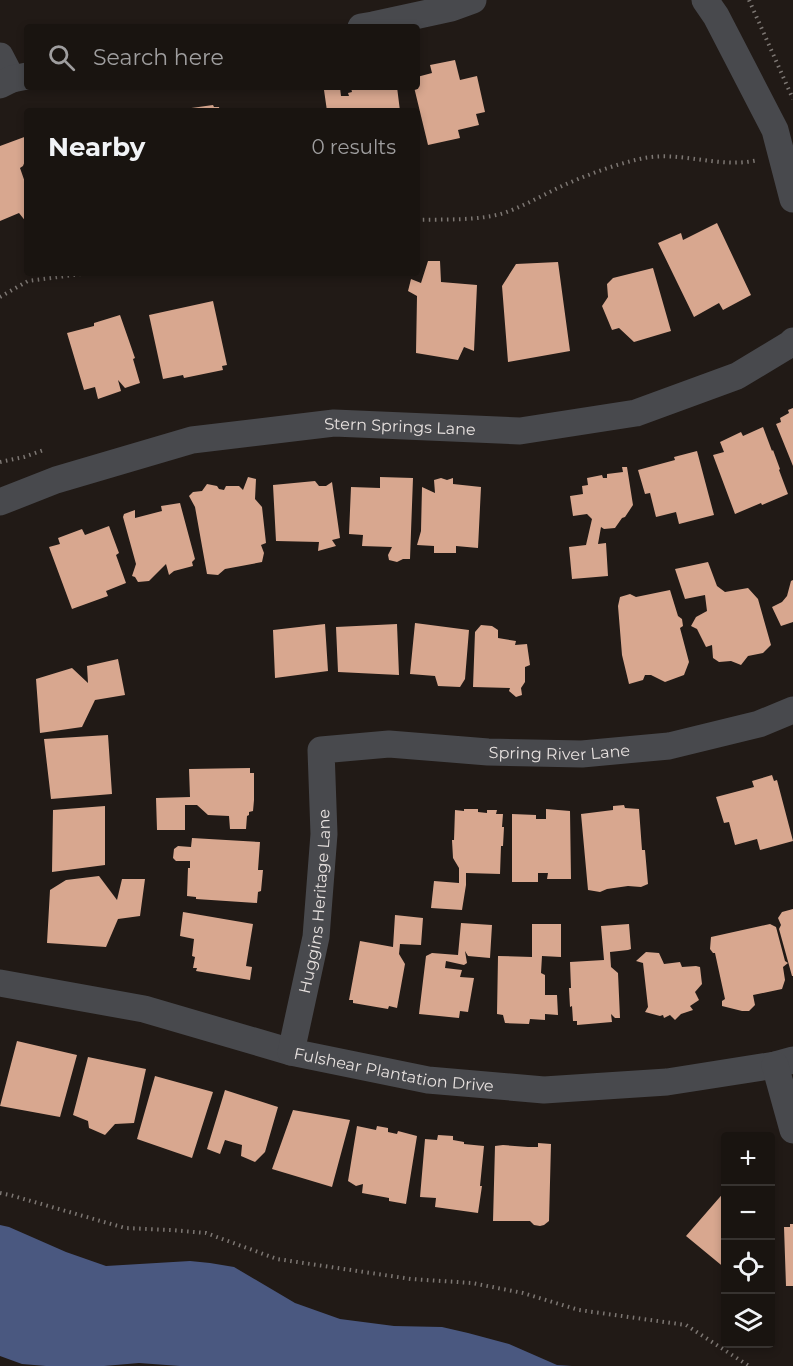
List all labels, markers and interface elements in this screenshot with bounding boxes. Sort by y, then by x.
search box [24,24,420,90]
icon: search [45,41,78,74]
text: Search here [93,44,224,71]
text: Nearby [48,131,145,163]
text: 0 results [311,135,396,159]
street label: Stern Springs Lane [323,414,476,439]
street label: Spring River Lane [488,741,631,764]
street label: Huggins Heritage Lane [295,809,334,995]
street label: Fulshear Plantation Drive [292,1044,495,1096]
map controls [721,1132,775,1348]
button: + [721,1132,775,1186]
button: − [721,1186,775,1240]
button: locate [721,1240,775,1294]
button: layers [721,1294,775,1348]

